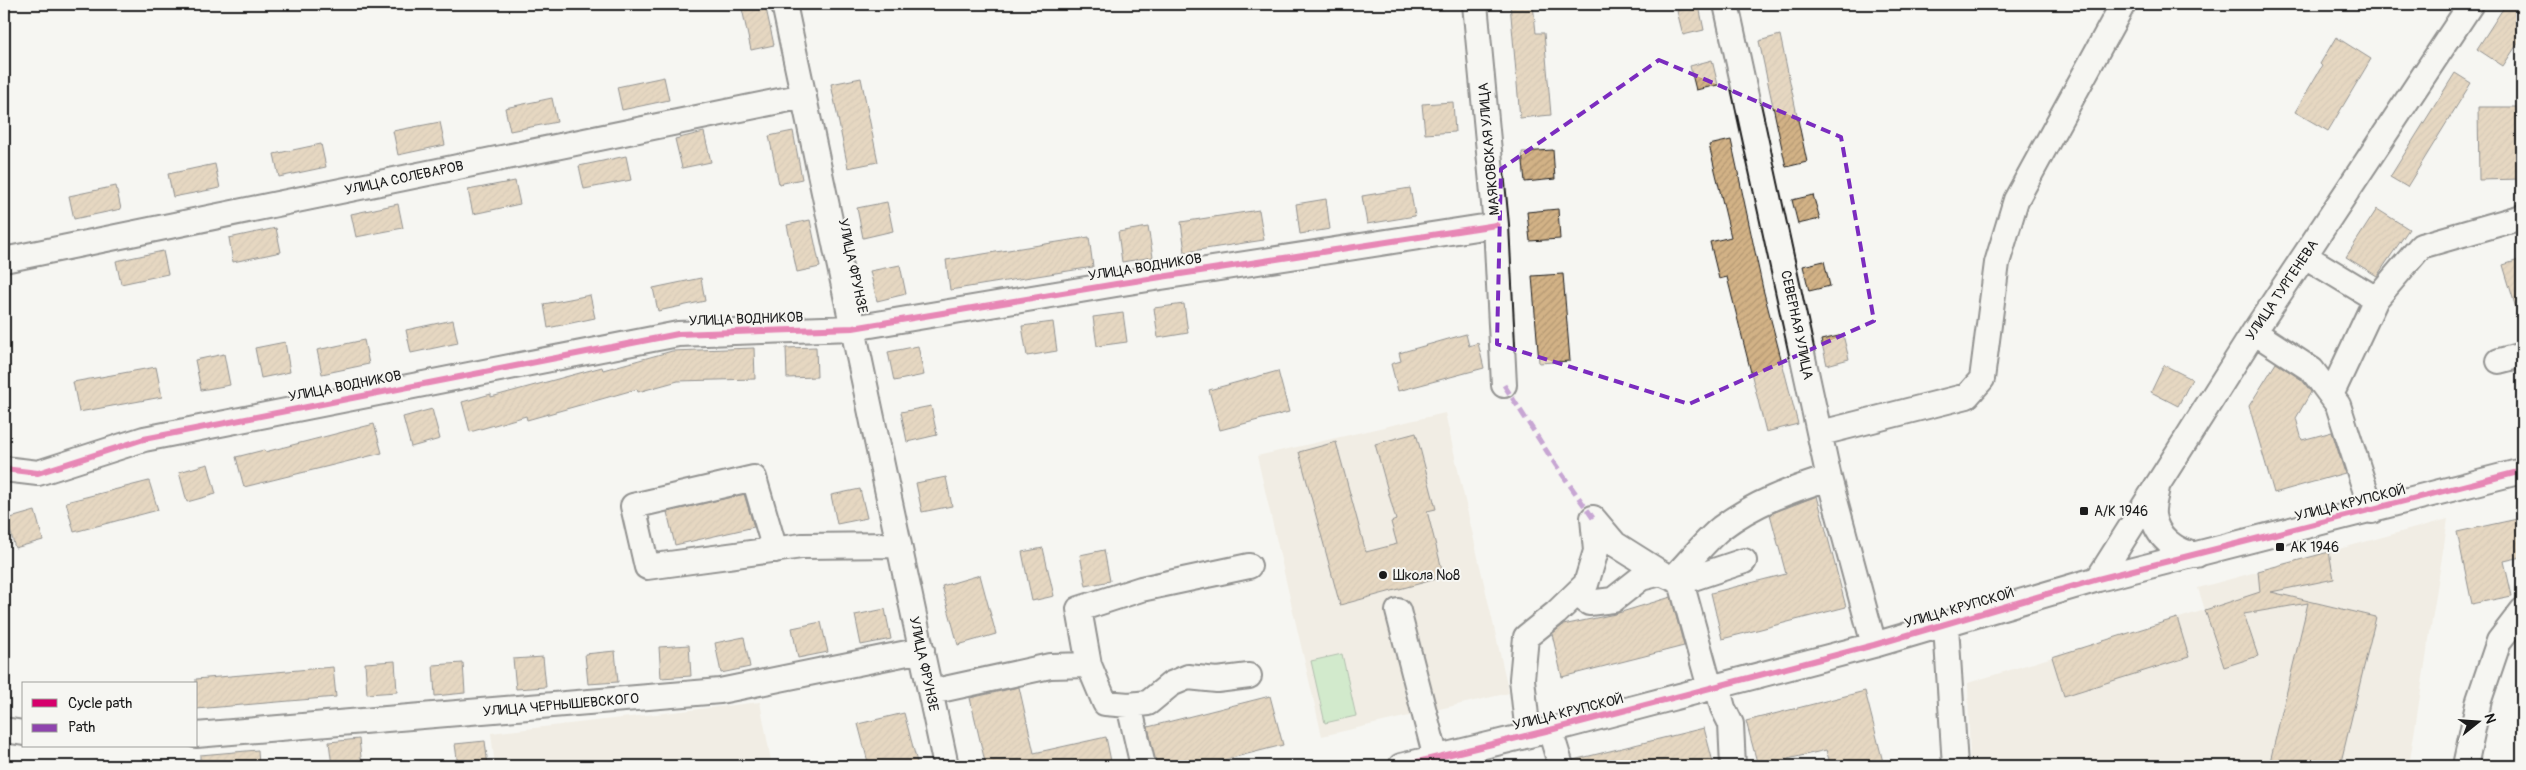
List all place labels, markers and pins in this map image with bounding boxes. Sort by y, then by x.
place label: А/К 1946 [2094,503,2148,520]
marker: А/К 1946 [2078,505,2090,517]
place label: АК 1946 [2290,539,2339,556]
marker: АК 1946 [2274,541,2286,553]
place label: Школа №8 [1393,567,1460,584]
marker: Школа №8 [1377,569,1389,581]

